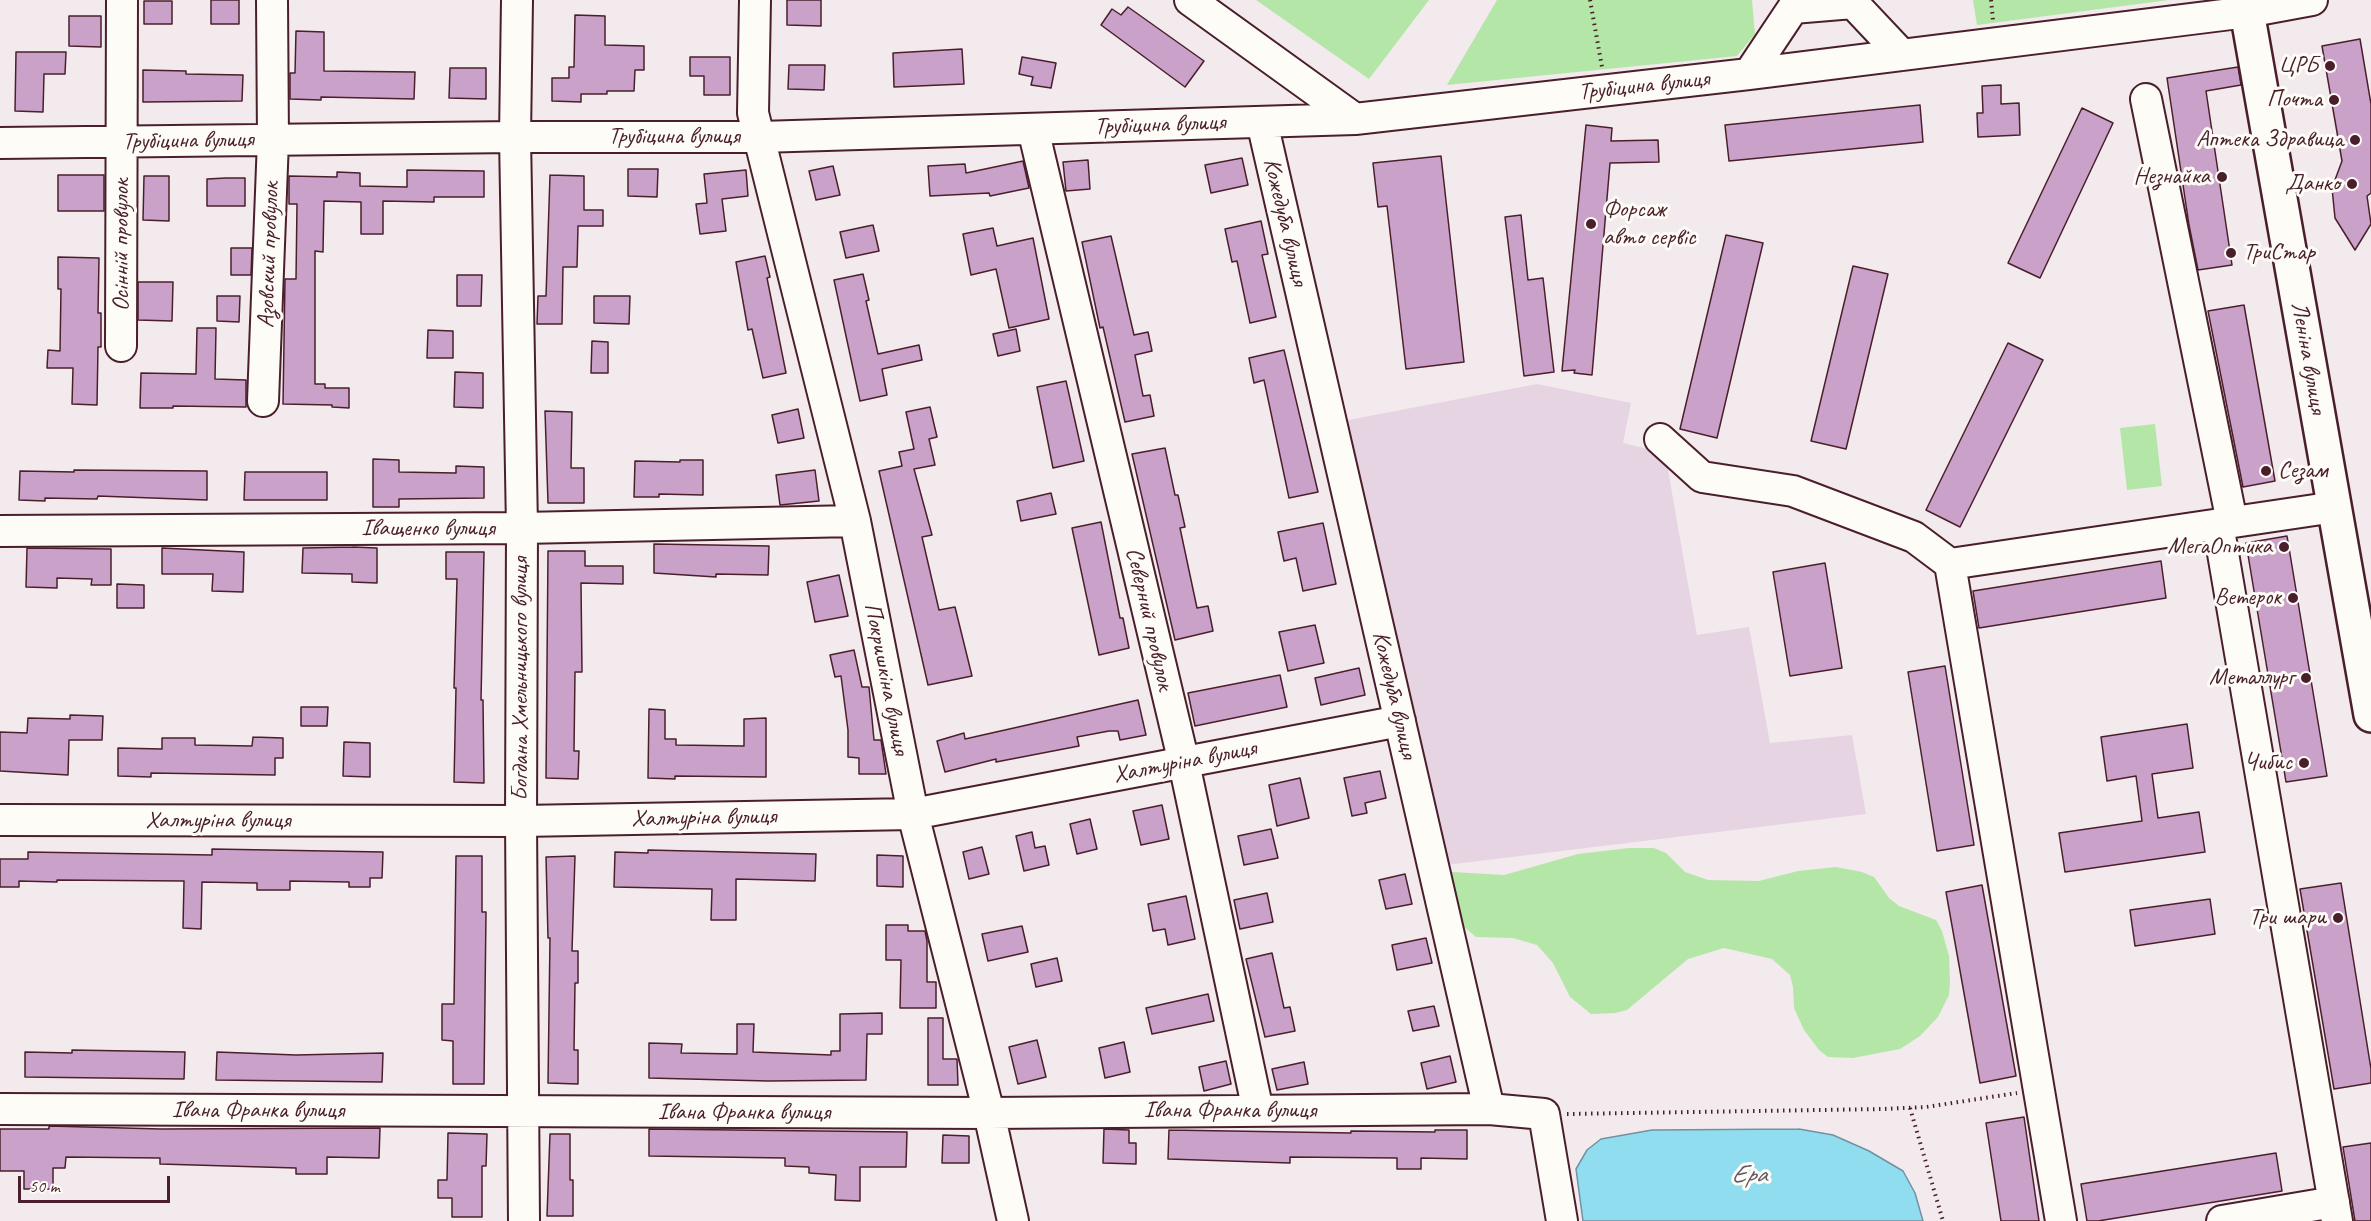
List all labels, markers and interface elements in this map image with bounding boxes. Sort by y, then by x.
place label: ЦРБ [2278,52,2318,80]
marker: ЦРБ [2323,59,2337,73]
street label: Трубіцина вулиця [1577,65,1711,107]
place label: Почта [2267,86,2322,114]
marker: Почта [2327,93,2341,107]
street label: Трубіцина вулиця [1094,108,1226,142]
street label: Трубіцина вулиця [608,123,740,151]
street label: Трубіцина вулиця [122,125,254,157]
place label: Аптека Здравица [2196,126,2343,154]
marker: Аптека Здравица [2348,133,2362,147]
street label: Кожедуба вулиця [1256,156,1314,288]
place label: Незнайка [2134,163,2210,191]
marker: Незнайка [2215,170,2229,184]
place label: Данко [2285,170,2340,198]
marker: Данко [2345,177,2359,191]
street label: Осінній провулок [108,179,136,311]
street label: Азовский провулок [252,181,286,329]
place label: Форсаж авто сервіс [1603,196,1695,252]
marker: Форсаж авто сервіс [1584,217,1598,231]
place label: ТриСтар [2243,239,2315,267]
marker: ТриСтар [2224,246,2238,260]
street label: Леніна вулиця [2284,300,2332,416]
place label: Сезам [2278,457,2328,485]
marker: Сезам [2259,464,2273,478]
street label: Іващенко вулиця [361,515,495,543]
place label: МегаОптика [2167,533,2272,561]
marker: МегаОптика [2277,540,2291,554]
street label: Северний провулок [1119,545,1179,693]
street label: Богдана Хмельницького вулиця [507,557,535,801]
place label: Ветерок [2215,584,2281,612]
marker: Ветерок [2286,591,2300,605]
street label: Покришкіна вулиця [857,601,915,757]
street label: Кожедуба вулиця [1365,629,1423,761]
place label: Металлург [2209,664,2294,692]
marker: Металлург [2299,671,2313,685]
street label: Халтуріна вулиця [1111,734,1259,790]
place label: Чибис [2244,749,2292,777]
marker: Чибис [2297,756,2311,770]
street label: Халтуріна вулиця [631,802,777,834]
street label: Халтуріна вулиця [145,807,291,835]
place label: Три шари [2249,904,2326,932]
marker: Три шари [2331,911,2345,925]
street label: Івана Франка вулиця [172,1097,344,1125]
street label: Івана Франка вулиця [1144,1097,1316,1125]
street label: Івана Франка вулиця [658,1099,830,1127]
water label: Ера [1731,1159,1767,1191]
scale bar [21,1164,172,1202]
text: 50 m [29,1175,60,1197]

